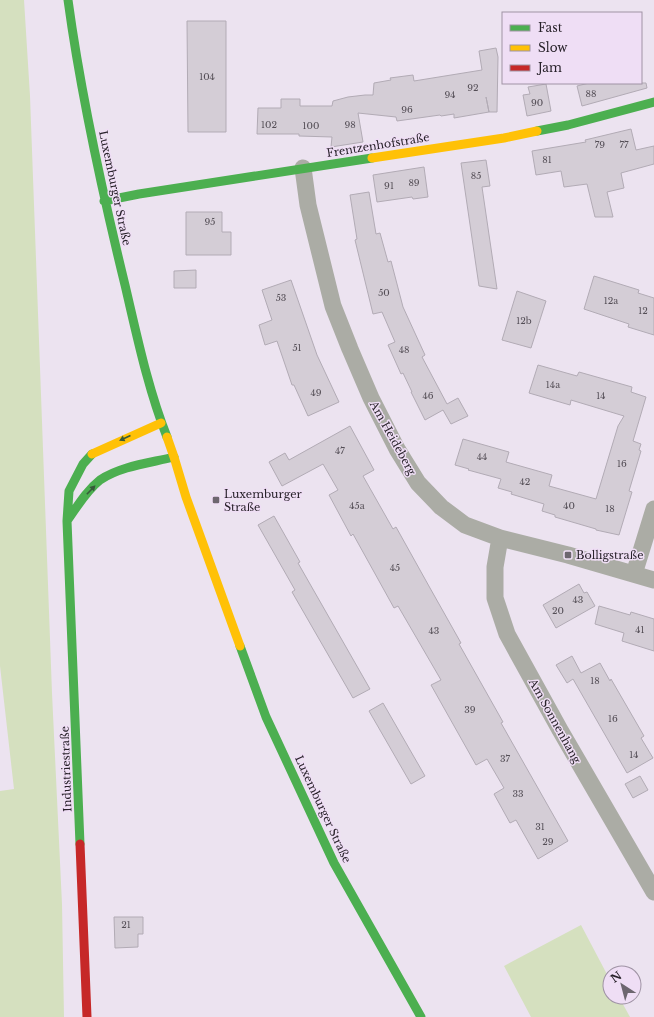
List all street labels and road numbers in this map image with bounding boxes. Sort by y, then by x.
street label: Luxemburger Straße [96,129,134,247]
street label: Frentzenhofstraße [326,130,430,160]
street label: Am Heideberg [366,398,419,478]
street label: Am Sonnenhang [525,675,584,766]
street label: Industriestraße [58,726,74,812]
street label: Luxemburger Straße [292,753,354,865]

